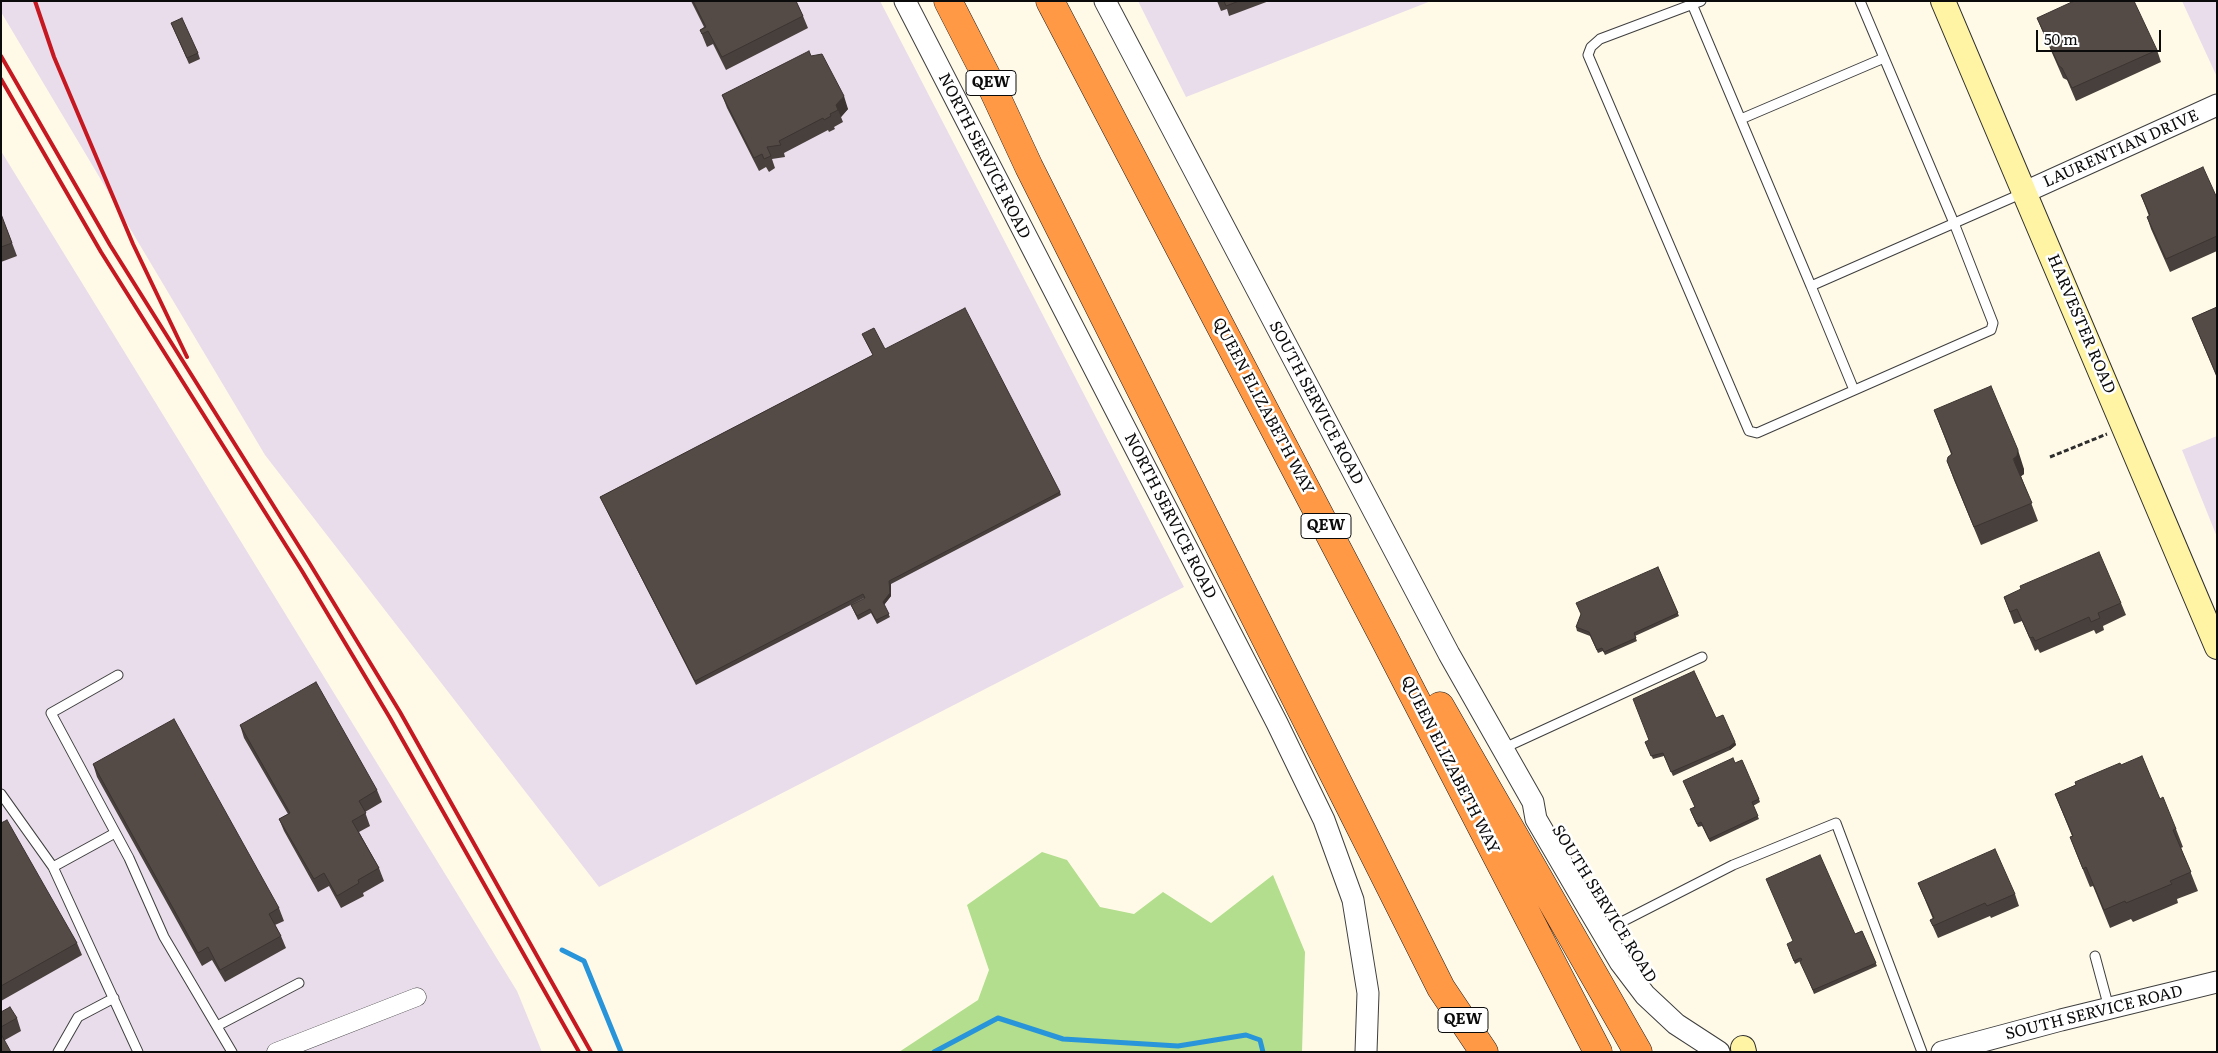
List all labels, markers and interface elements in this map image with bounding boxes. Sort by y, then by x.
scale bar [2038,20,2163,52]
text: 50 m [2044,27,2078,50]
street label: NORTH SERVICE ROAD [934,70,1034,242]
road number: QEW [966,70,1016,96]
street label: LAURENTIAN DRIVE [2040,106,2202,192]
street label: HARVESTER ROAD [2043,251,2119,397]
street label: QUEEN ELIZABETH WAY [1208,314,1318,498]
street label: SOUTH SERVICE ROAD [1265,318,1367,488]
street label: NORTH SERVICE ROAD [1120,430,1220,602]
road number: QEW [1301,514,1351,538]
street label: QUEEN ELIZABETH WAY [1397,673,1503,857]
street label: SOUTH SERVICE ROAD [1548,822,1660,986]
street label: SOUTH SERVICE ROAD [2003,982,2185,1044]
road number: QEW [1438,1008,1488,1032]

